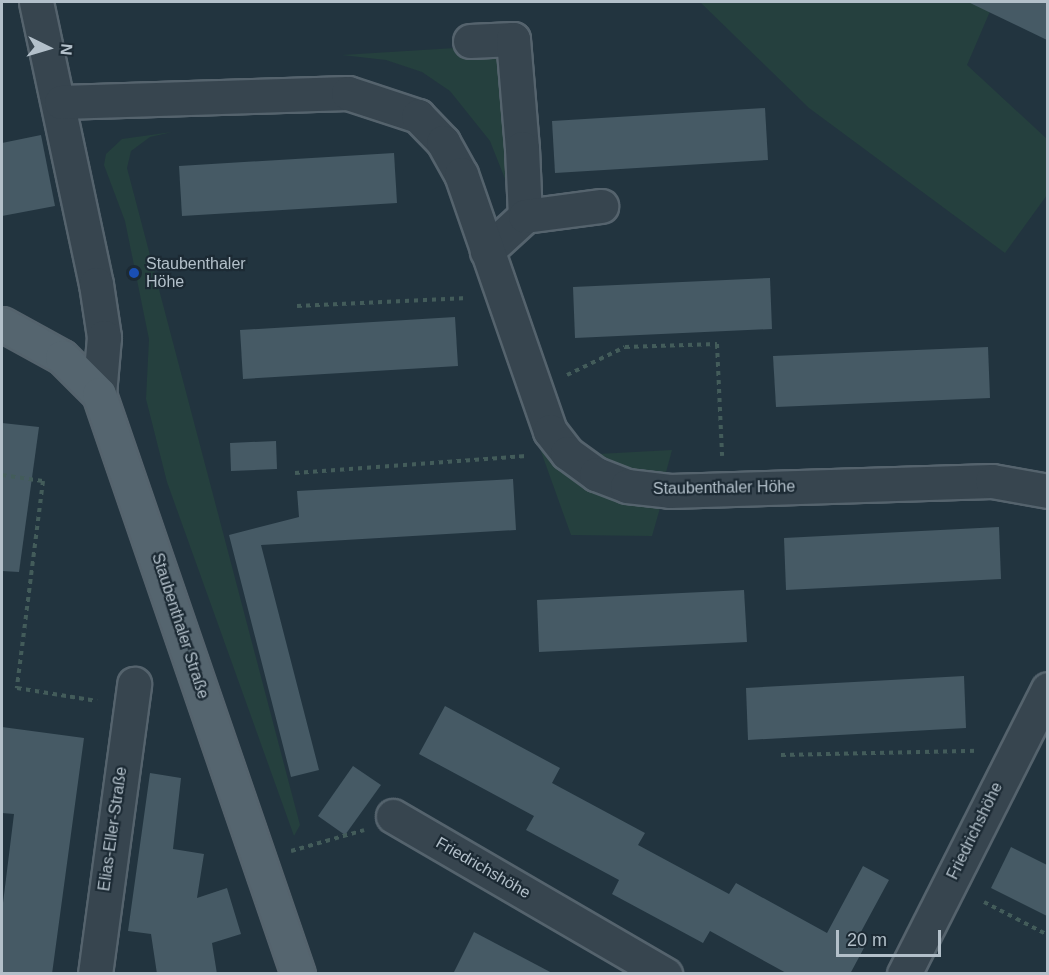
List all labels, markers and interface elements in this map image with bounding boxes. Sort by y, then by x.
north arrow [18,18,78,78]
text: N [57,43,75,56]
place label: Staubenthaler Höhe [146,254,246,292]
marker: Staubenthaler Höhe [127,266,141,280]
street label: Staubenthaler Höhe [653,477,795,499]
street label: Staubenthaler Straße [147,551,213,701]
street label: Elias-Eller-Straße [95,766,131,892]
street label: Friedrichshöhe [943,779,1007,883]
street label: Friedrichshöhe [432,833,534,903]
scale bar [839,918,944,956]
text: 20 m [847,930,887,950]

